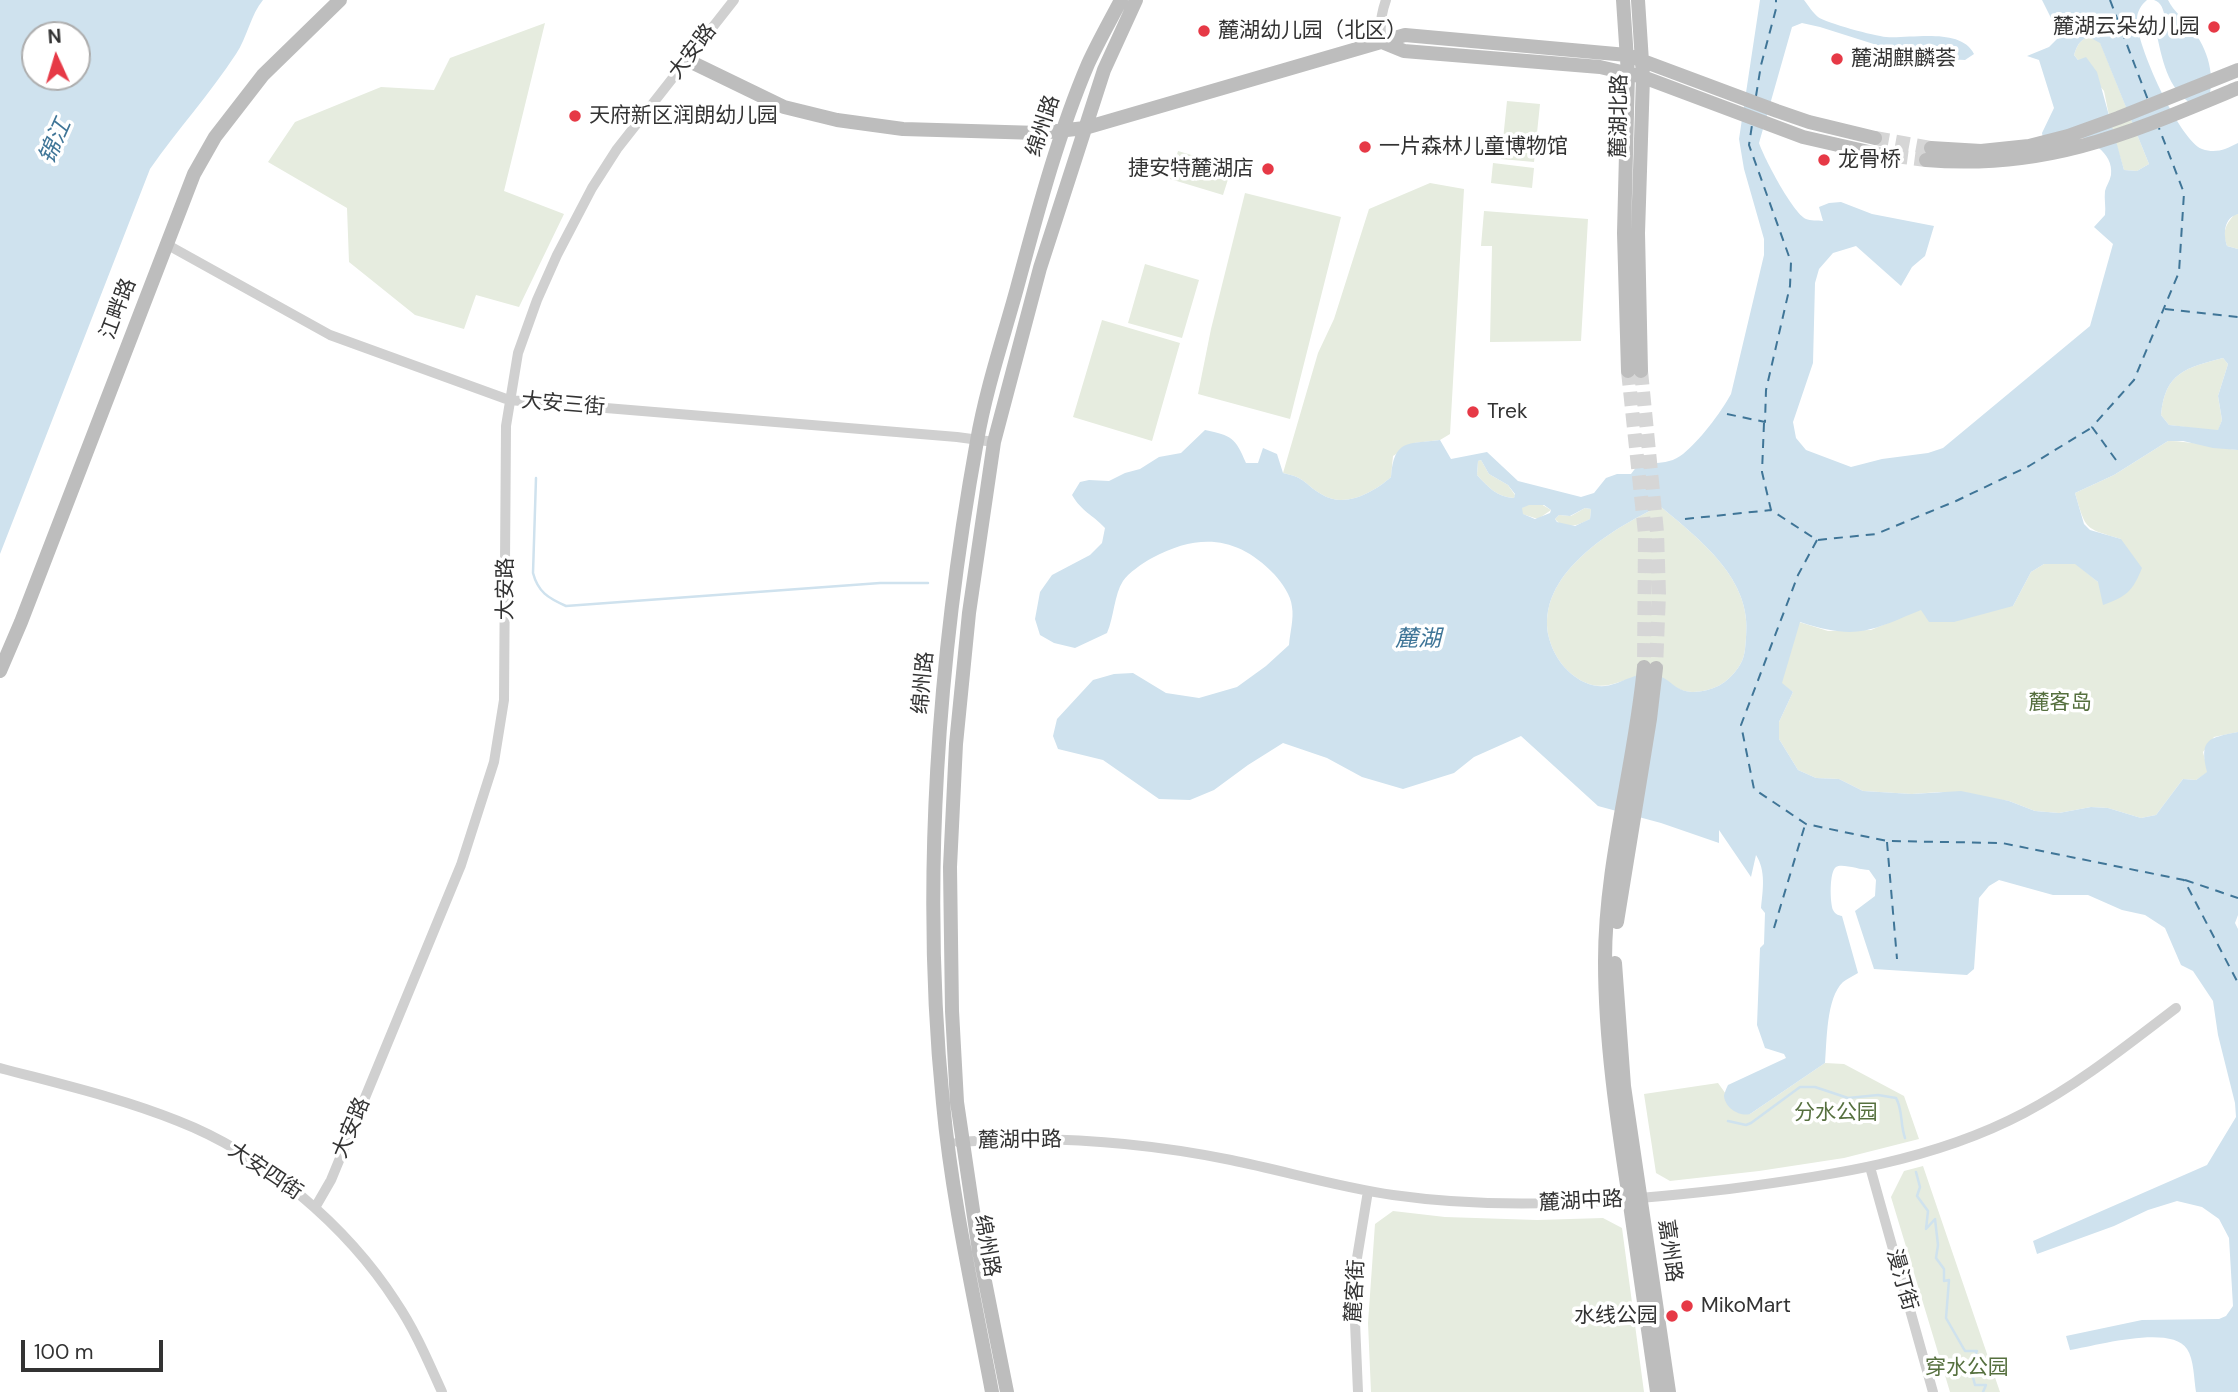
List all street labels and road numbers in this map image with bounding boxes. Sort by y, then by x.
street label: 大安路 [664,19,722,85]
street label: 麓湖北路 [1607,74,1633,158]
street label: 绵州路 [1022,92,1066,160]
street label: 江畔路 [96,275,142,343]
street label: 大安三街 [520,389,606,421]
street label: 大安路 [493,558,519,620]
street label: 绵州路 [909,651,939,715]
street label: 大安路 [328,1094,376,1162]
street label: 麓湖中路 [978,1128,1062,1154]
street label: 大安四街 [223,1138,307,1206]
street label: 麓湖中路 [1538,1187,1624,1217]
street label: 绵州路 [968,1213,1004,1279]
street label: 嘉州路 [1652,1218,1686,1284]
street label: 漫汀街 [1880,1246,1922,1314]
street label: 麓客街 [1342,1259,1370,1323]

